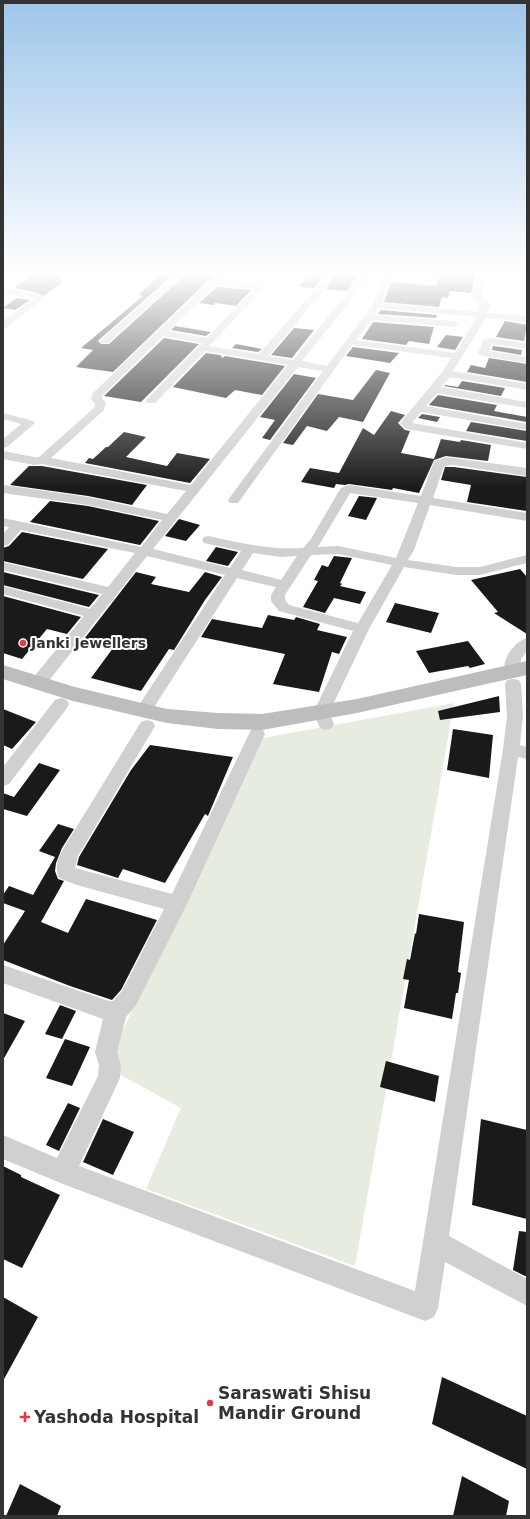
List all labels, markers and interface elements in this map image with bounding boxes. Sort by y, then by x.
place label: Janki Jewellers [30,635,146,651]
marker: Janki Jewellers [18,638,28,648]
place label: Saraswati Shisu Mandir Ground [218,1383,371,1423]
marker: Saraswati Shisu Mandir Ground [205,1398,215,1408]
place label: Yashoda Hospital [33,1407,199,1427]
marker: Yashoda Hospital [19,1411,31,1423]

